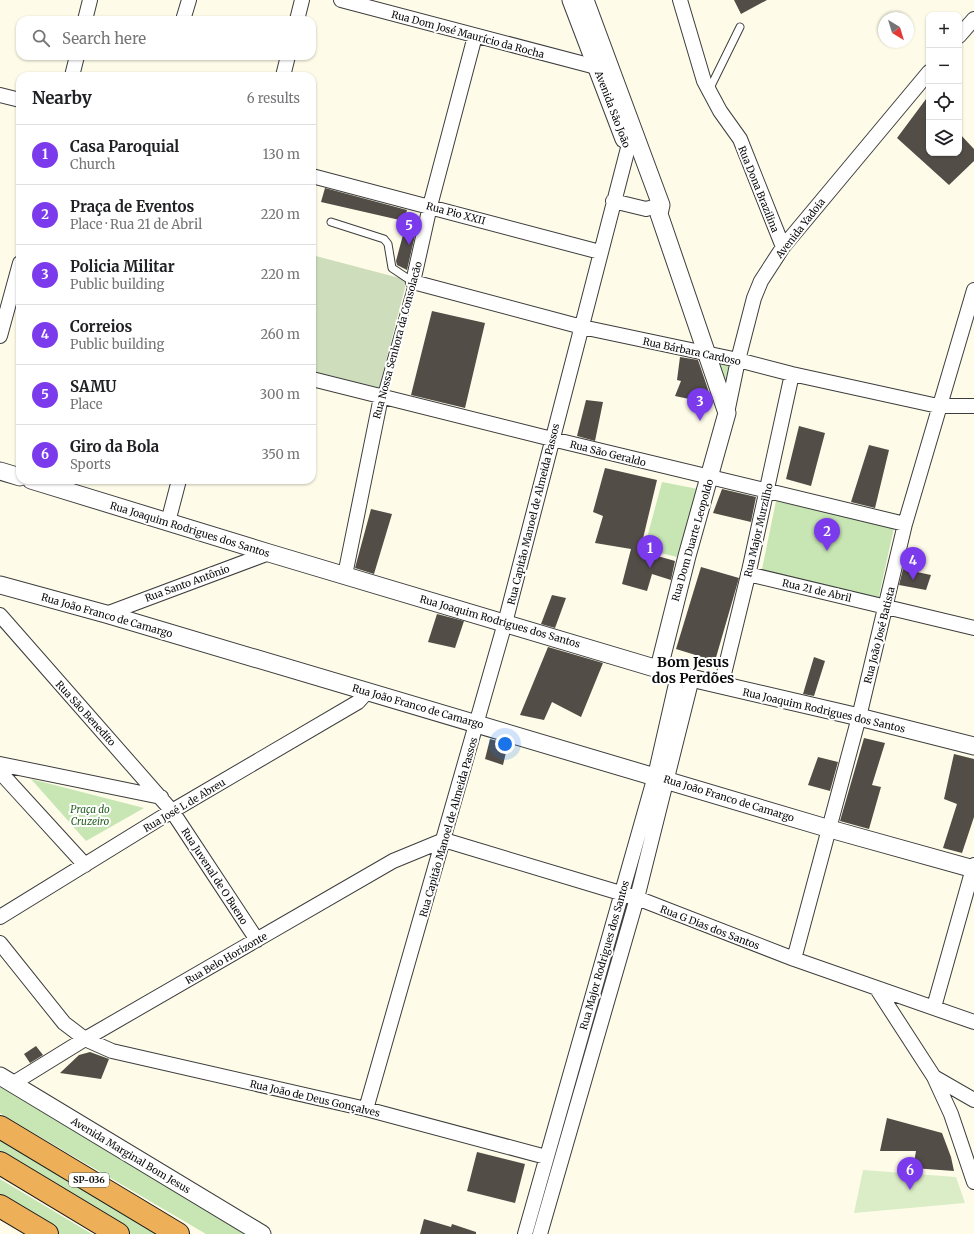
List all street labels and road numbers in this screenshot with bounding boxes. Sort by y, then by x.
street label: Rua Dom José Maurício da Rocha [390,8,546,61]
street label: Avenida São João [592,68,633,150]
street label: Rua Dona Brazilina [735,144,782,235]
street label: Avenida Yadoia [772,195,828,262]
street label: Rua Pio XXII [425,199,487,228]
street label: Rua Nossa Senhora da Consolacão [370,260,425,420]
street label: Rua Bárbara Cardoso [642,335,742,368]
street label: Rua Capitão Manoel de Almeida Passos [505,422,562,606]
street label: Rua São Geraldo [568,438,647,469]
street label: Rua Dom Duarte Leopoldo [669,477,716,603]
street label: Rua Major Murzilho [741,482,776,578]
street label: Rua Joaquim Rodrigues dos Santos [108,499,271,560]
street label: Rua Santo Antônio [143,562,232,605]
street label: Rua 21 de Abril [781,576,853,605]
street label: Rua João José Batista [861,585,898,685]
street label: Rua João Franco de Camargo [40,590,174,641]
street label: Rua Joaquim Rodrigues dos Santos [418,592,582,651]
street label: Rua São Benedito [53,678,118,749]
street label: Rua João Franco de Camargo [351,681,485,732]
street label: Rua Joaquim Rodrigues dos Santos [741,685,906,736]
street label: Rua Capitão Manoel de Almeida Passos [417,736,480,919]
street label: Rua João Franco de Camargo [662,772,796,825]
street label: Rua José L de Abreu [141,776,228,835]
street label: Rua Juvenal de O Bueno [178,826,251,927]
street label: Rua Major Rodrigues dos Santos [577,879,632,1031]
street label: Rua G Dias dos Santos [658,903,761,952]
street label: Rua Belo Horizonte [183,930,269,987]
street label: Rua João de Deus Gonçalves [249,1077,381,1120]
street label: Avenida Marginal Bom Jesus [68,1114,193,1196]
road number: SP-036 [69,1173,109,1187]

